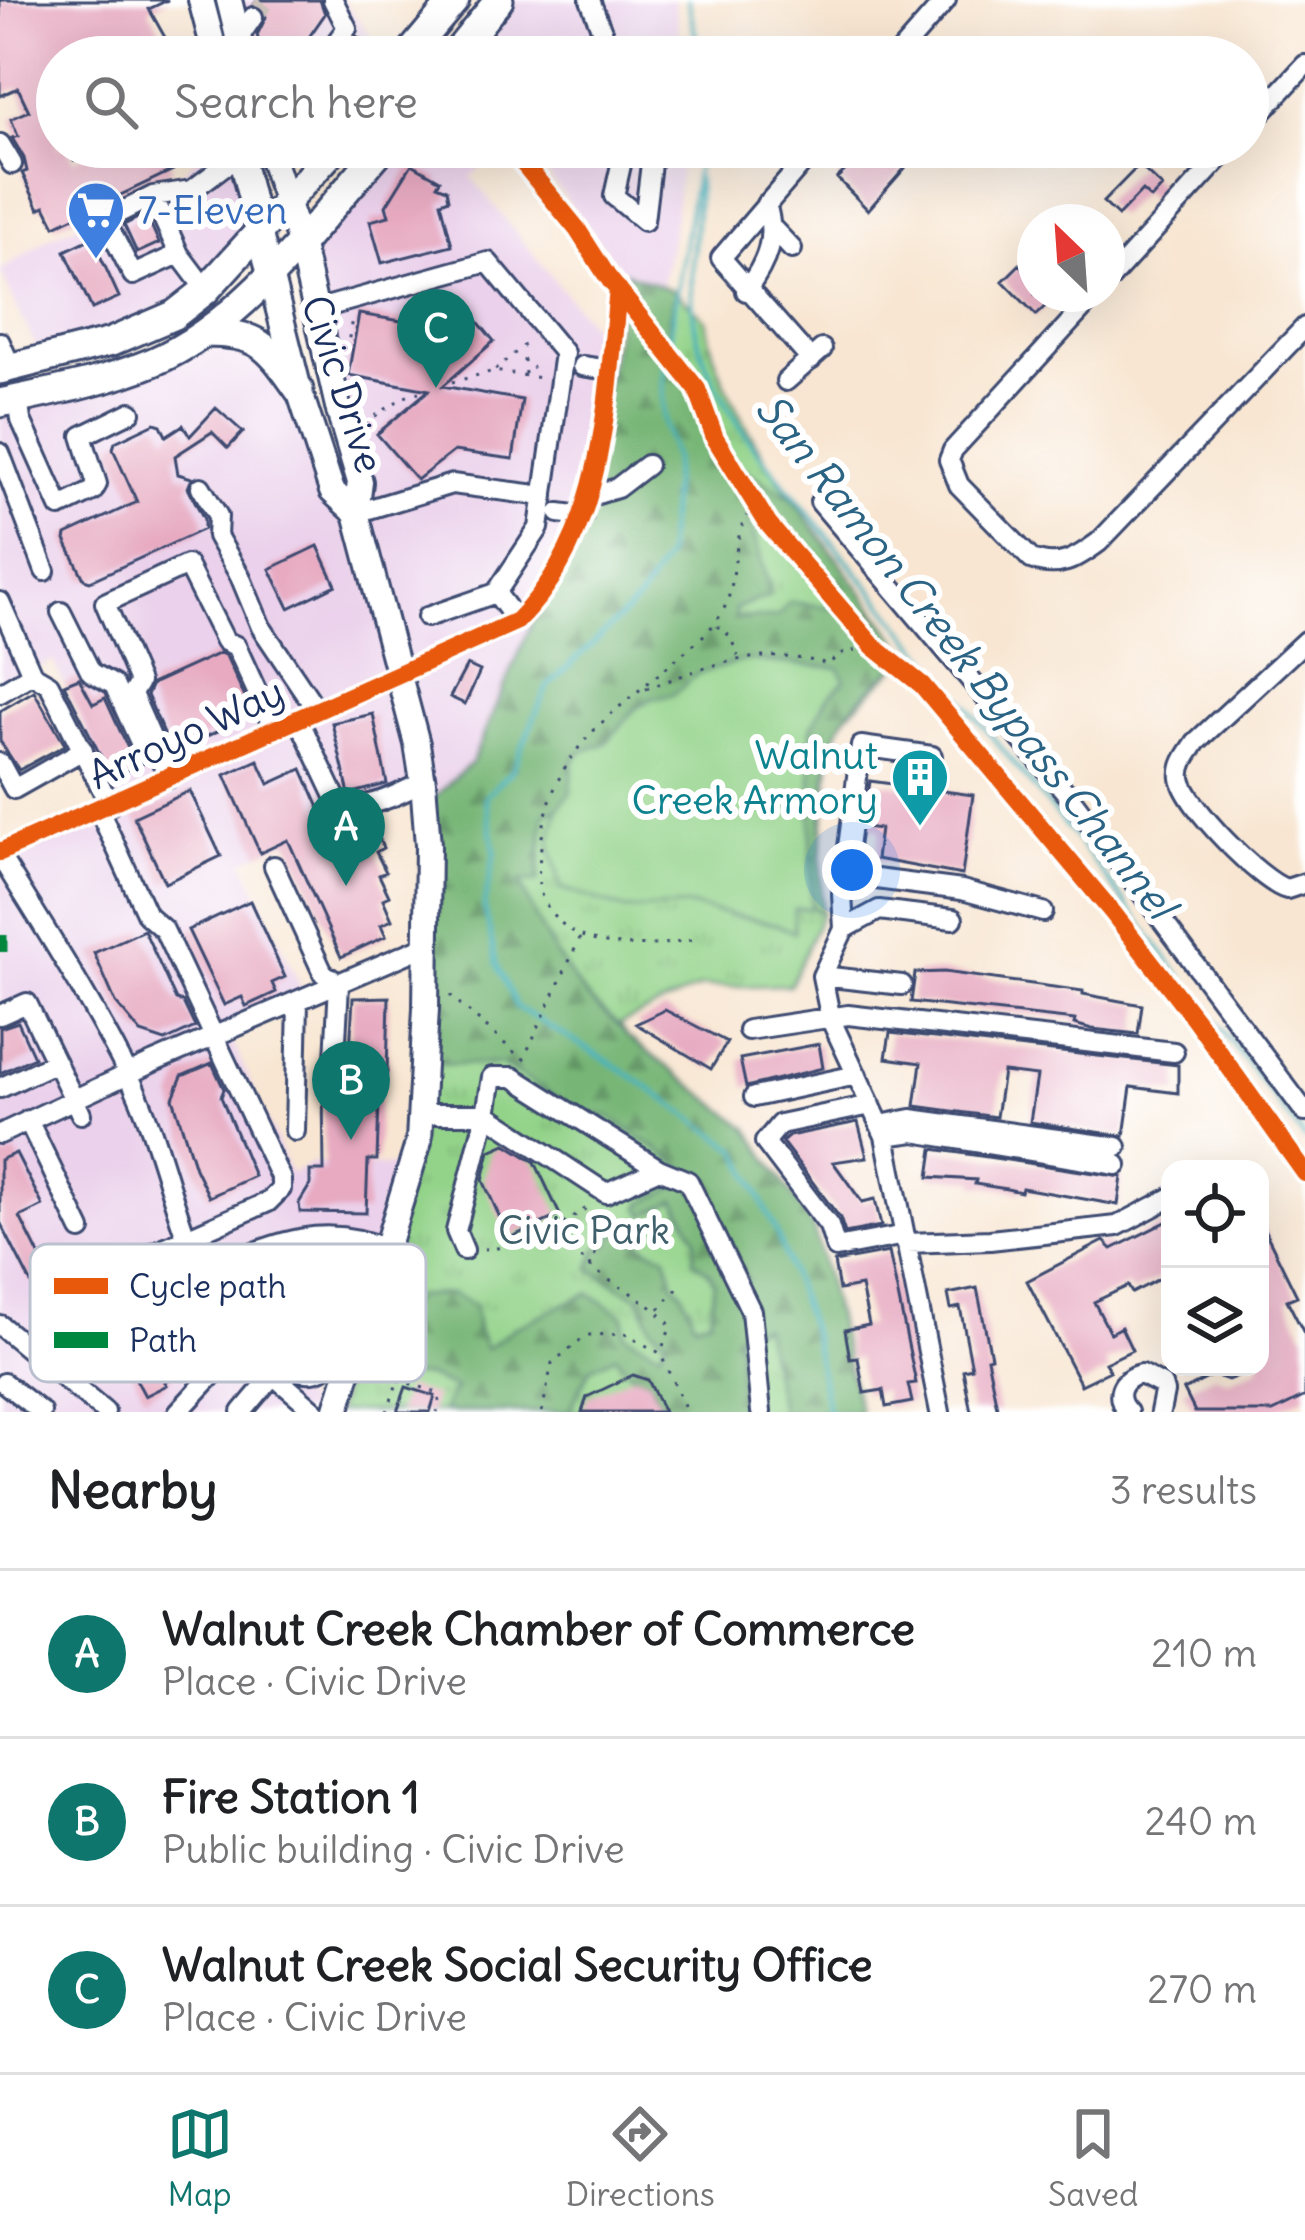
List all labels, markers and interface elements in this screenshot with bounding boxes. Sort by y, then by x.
search box [36,36,1269,168]
icon: search [78,69,144,135]
text: Search here [174,74,418,130]
supermarket icon: 7-Eleven [65,179,127,261]
place label: 7-Eleven [138,186,288,235]
north arrow [1017,204,1125,312]
street label: Civic Drive [291,289,394,479]
pin: C [397,289,475,388]
water label: San Ramon Creek Bypass Channel [745,384,1190,933]
street label: Arroyo Way [81,667,292,800]
place label: Walnut Creek Armory [631,731,878,825]
building icon: Walnut Creek Armory [889,746,951,828]
pin: A [307,787,385,886]
your location [822,840,882,900]
pin: B [312,1041,390,1140]
map controls [1161,1160,1269,1376]
button: locate [1161,1160,1269,1268]
park label: Civic Park [498,1206,670,1255]
legend [30,1244,426,1382]
text: Cycle path [129,1265,287,1307]
button: layers [1161,1268,1269,1376]
text: Path [129,1319,197,1361]
text: Nearby [48,1458,217,1522]
text: 3 results [1110,1466,1257,1515]
text: Walnut Creek Chamber of Commerce [162,1601,915,1657]
text: A [74,1629,100,1678]
text: 210 m [1151,1629,1257,1678]
text: Place · Civic Drive [162,1657,467,1706]
text: Fire Station 1 [162,1769,420,1825]
text: B [74,1797,100,1846]
text: 240 m [1145,1797,1257,1846]
text: Public building · Civic Drive [162,1825,625,1874]
text: Walnut Creek Social Security Office [162,1937,873,1993]
text: C [74,1965,100,2014]
text: 270 m [1147,1965,1257,2014]
text: Place · Civic Drive [162,1993,467,2042]
tab: Map [167,2101,233,2215]
tab: Directions [566,2101,715,2215]
tab: Saved [1048,2101,1138,2215]

